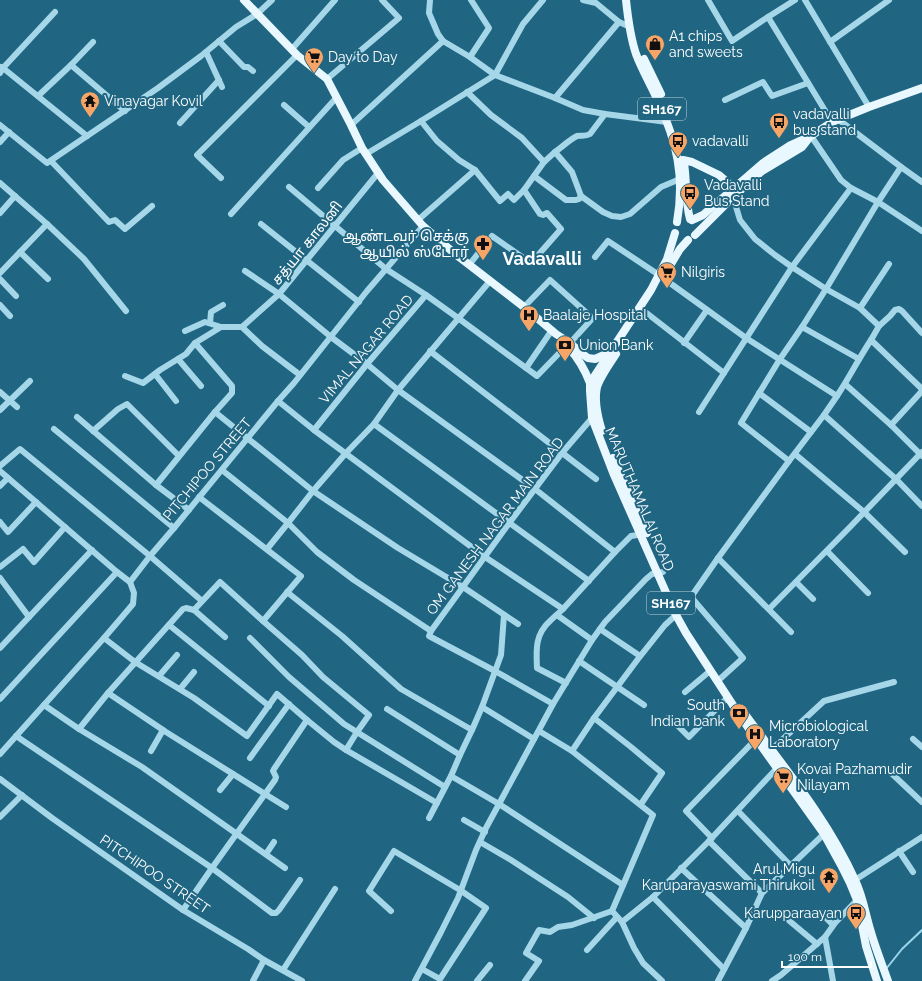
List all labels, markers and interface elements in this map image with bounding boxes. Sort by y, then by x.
place label: A1 chips and sweets [669,28,743,60]
shop icon: A1 chips and sweets [644,33,666,61]
supermarket icon: Day to Day [303,46,325,74]
place label: Day to Day [328,49,398,65]
temple icon: Vinayagar Kovil [79,90,101,118]
place label: Vinayagar Kovil [104,93,203,109]
road number: SH167 [638,98,686,120]
place label: vadavalli bus stand [793,106,856,138]
bus stop icon: vadavalli bus stand [768,111,790,139]
bus stop icon: vadavalli [667,130,689,158]
place label: vadavalli [692,133,749,149]
place label: Vadavalli Bus Stand [704,177,770,209]
bus stop icon: Vadavalli Bus Stand [679,182,701,210]
street label: சத்யா காலனி [268,198,347,289]
place label: ஆண்டவர் செக்கு ஆயில் ஸ்டோர் [343,228,469,262]
pharmacy icon: ஆண்டவர் செக்கு ஆயில் ஸ்டோர் [472,233,494,261]
district label: Vadavalli [502,248,582,269]
supermarket icon: Nilgiris [656,261,678,289]
place label: Nilgiris [681,264,725,280]
street label: VIMAL NAGAR ROAD [316,291,416,407]
hospital icon: Baalaje Hospital [518,304,540,332]
place label: Baalaje Hospital [543,307,647,323]
bank icon: Union Bank [554,334,576,362]
place label: Union Bank [579,337,654,353]
street label: PITCHIPOO STREET [159,414,255,523]
street label: MARUTHAMALAI ROAD [602,425,678,573]
street label: OM GANESH NAGAR MAIN ROAD [423,434,567,618]
road number: SH167 [647,592,695,614]
place label: South Indian bank [650,697,726,729]
bank icon: South Indian bank [728,702,750,730]
place label: Microbiological Laboratory [769,718,868,750]
hospital icon: Microbiological Laboratory [744,723,766,751]
place label: Kovai Pazhamudir Nilayam [797,761,912,793]
supermarket icon: Kovai Pazhamudir Nilayam [772,766,794,794]
street label: PITCHIPOO STREET [97,831,213,917]
place label: Arul Migu Karuparayaswami Thirukoil [642,861,815,893]
temple icon: Arul Migu Karuparayaswami Thirukoil [818,866,840,894]
bus stop icon: Karupparaayan [845,902,867,930]
place label: Karupparaayan [744,905,842,921]
scale bar [782,943,871,969]
text: 100 m [788,950,822,964]

